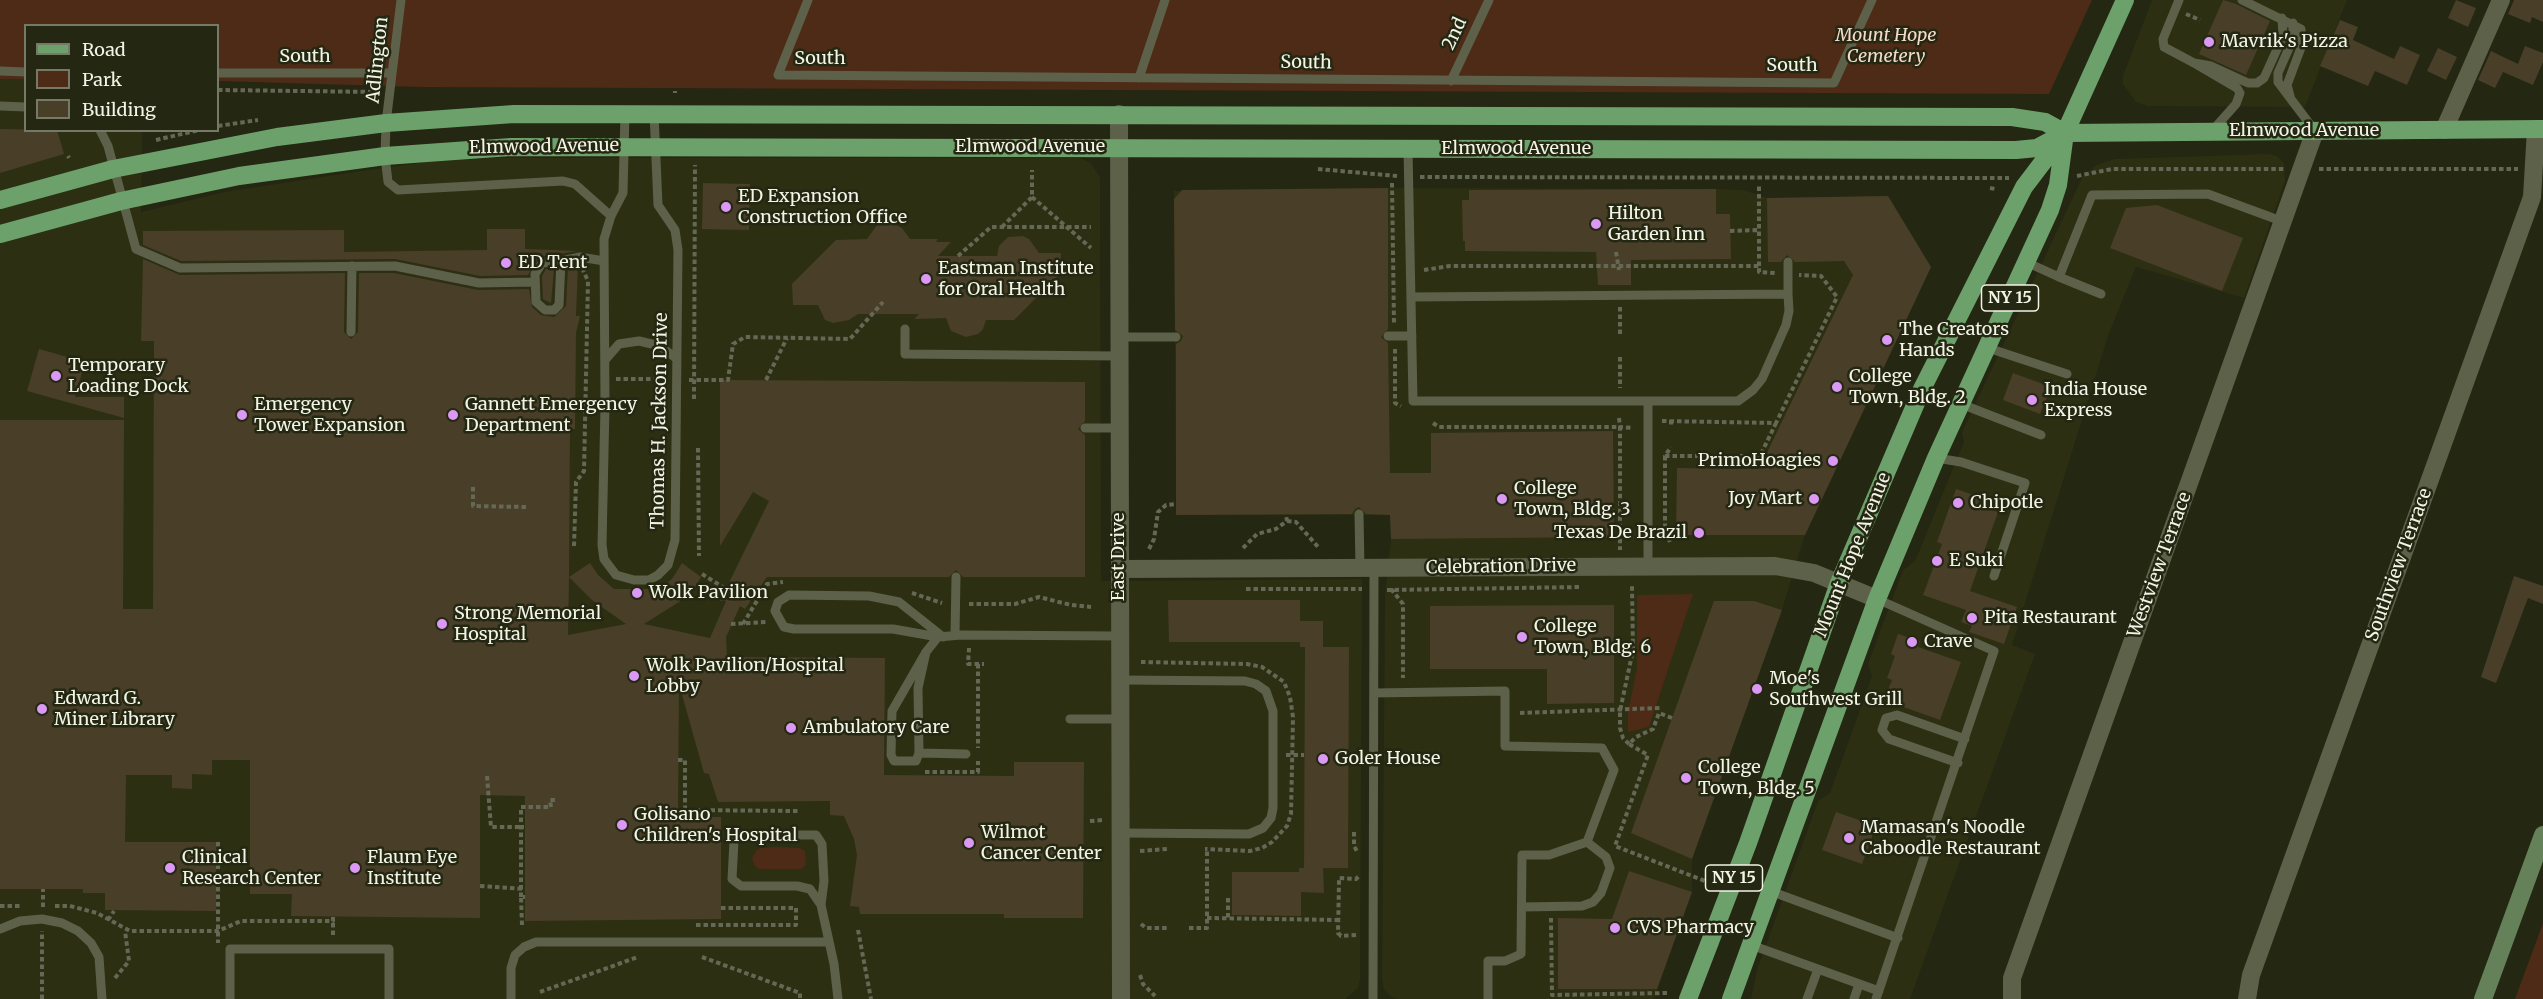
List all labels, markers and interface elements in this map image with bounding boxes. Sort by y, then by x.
street label: 2nd [1438,14,1472,54]
street label: Adlington [363,16,393,104]
legend [24,24,219,132]
park label: Mount Hope Cemetery [1836,25,1936,68]
place label: Mavrik's Pizza [2221,31,2348,53]
marker: Mavrik's Pizza [2202,35,2216,49]
text: Road [82,38,126,61]
street label: South [279,46,331,68]
street label: South [794,48,846,70]
street label: South [1280,52,1332,74]
street label: South [1766,55,1818,77]
text: Park [82,68,122,91]
text: Building [82,98,156,121]
street label: Elmwood Avenue [2229,120,2379,142]
street label: Elmwood Avenue [469,135,619,159]
street label: Elmwood Avenue [955,136,1105,158]
street label: Elmwood Avenue [1441,138,1591,160]
place label: ED Expansion Construction Office [738,186,907,228]
marker: ED Expansion Construction Office [719,200,733,214]
place label: Hilton Garden Inn [1608,203,1705,246]
marker: Hilton Garden Inn [1589,217,1603,231]
place label: ED Tent [518,252,587,274]
marker: ED Tent [499,256,513,270]
place label: Eastman Institute for Oral Health [938,258,1094,300]
marker: Eastman Institute for Oral Health [919,272,933,286]
road number: NY 15 [1982,285,2038,311]
street label: Thomas H. Jackson Drive [647,312,673,530]
place label: The Creators Hands [1899,319,2009,362]
marker: The Creators Hands [1880,333,1894,347]
place label: Temporary Loading Dock [68,355,189,398]
place label: College Town, Bldg. 2 [1849,366,1966,409]
marker: Temporary Loading Dock [49,369,63,383]
place label: India House Express [2044,379,2147,422]
marker: College Town, Bldg. 2 [1830,380,1844,394]
marker: India House Express [2025,393,2039,407]
place label: Emergency Tower Expansion [254,394,405,436]
place label: Gannett Emergency Department [465,394,637,436]
marker: Emergency Tower Expansion [235,408,249,422]
marker: Gannett Emergency Department [446,408,460,422]
place label: PrimoHoagies [1698,450,1821,472]
marker: PrimoHoagies [1826,454,1840,468]
street label: Mount Hope Avenue [1810,470,1896,640]
place label: College Town, Bldg. 3 [1514,478,1631,520]
street label: Southview Terrace [2361,485,2437,645]
place label: Joy Mart [1728,488,1802,510]
street label: Westview Terrace [2124,489,2196,641]
marker: College Town, Bldg. 3 [1495,492,1509,506]
marker: Joy Mart [1807,492,1821,506]
place label: Chipotle [1970,492,2043,514]
marker: Chipotle [1951,496,1965,510]
street label: East Drive [1108,513,1130,601]
place label: Texas De Brazil [1554,522,1687,544]
marker: Texas De Brazil [1692,526,1706,540]
place label: E Suki [1949,550,2004,572]
marker: E Suki [1930,554,1944,568]
street label: Celebration Drive [1426,555,1576,579]
place label: Wolk Pavilion [649,582,768,604]
marker: Wolk Pavilion [630,586,644,600]
place label: Strong Memorial Hospital [454,603,601,646]
place label: Pita Restaurant [1984,607,2117,629]
marker: Pita Restaurant [1965,611,1979,625]
place label: College Town, Bldg. 6 [1534,616,1651,658]
marker: Strong Memorial Hospital [435,617,449,631]
marker: College Town, Bldg. 6 [1515,630,1529,644]
place label: Crave [1924,631,1972,653]
marker: Crave [1905,635,1919,649]
place label: Wolk Pavilion/Hospital Lobby [646,655,844,698]
place label: Moe's Southwest Grill [1769,668,1903,710]
marker: Wolk Pavilion/Hospital Lobby [627,669,641,683]
marker: Moe's Southwest Grill [1750,682,1764,696]
place label: Edward G. Miner Library [54,688,175,730]
marker: Edward G. Miner Library [35,702,49,716]
place label: Ambulatory Care [803,717,949,739]
marker: Ambulatory Care [784,721,798,735]
place label: Goler House [1335,748,1440,770]
marker: Goler House [1316,752,1330,766]
place label: College Town, Bldg. 5 [1698,757,1815,800]
marker: College Town, Bldg. 5 [1679,771,1693,785]
place label: Golisano Children's Hospital [634,804,798,846]
place label: Mamasan's Noodle Caboodle Restaurant [1861,817,2041,860]
marker: Golisano Children's Hospital [615,818,629,832]
place label: Wilmot Cancer Center [981,822,1102,864]
marker: Mamasan's Noodle Caboodle Restaurant [1842,831,1856,845]
marker: Wilmot Cancer Center [962,836,976,850]
place label: Clinical Research Center [182,847,321,890]
place label: Flaum Eye Institute [367,847,457,890]
marker: Clinical Research Center [163,861,177,875]
marker: Flaum Eye Institute [348,861,362,875]
road number: NY 15 [1706,865,1762,891]
place label: CVS Pharmacy [1627,917,1754,939]
marker: CVS Pharmacy [1608,921,1622,935]

